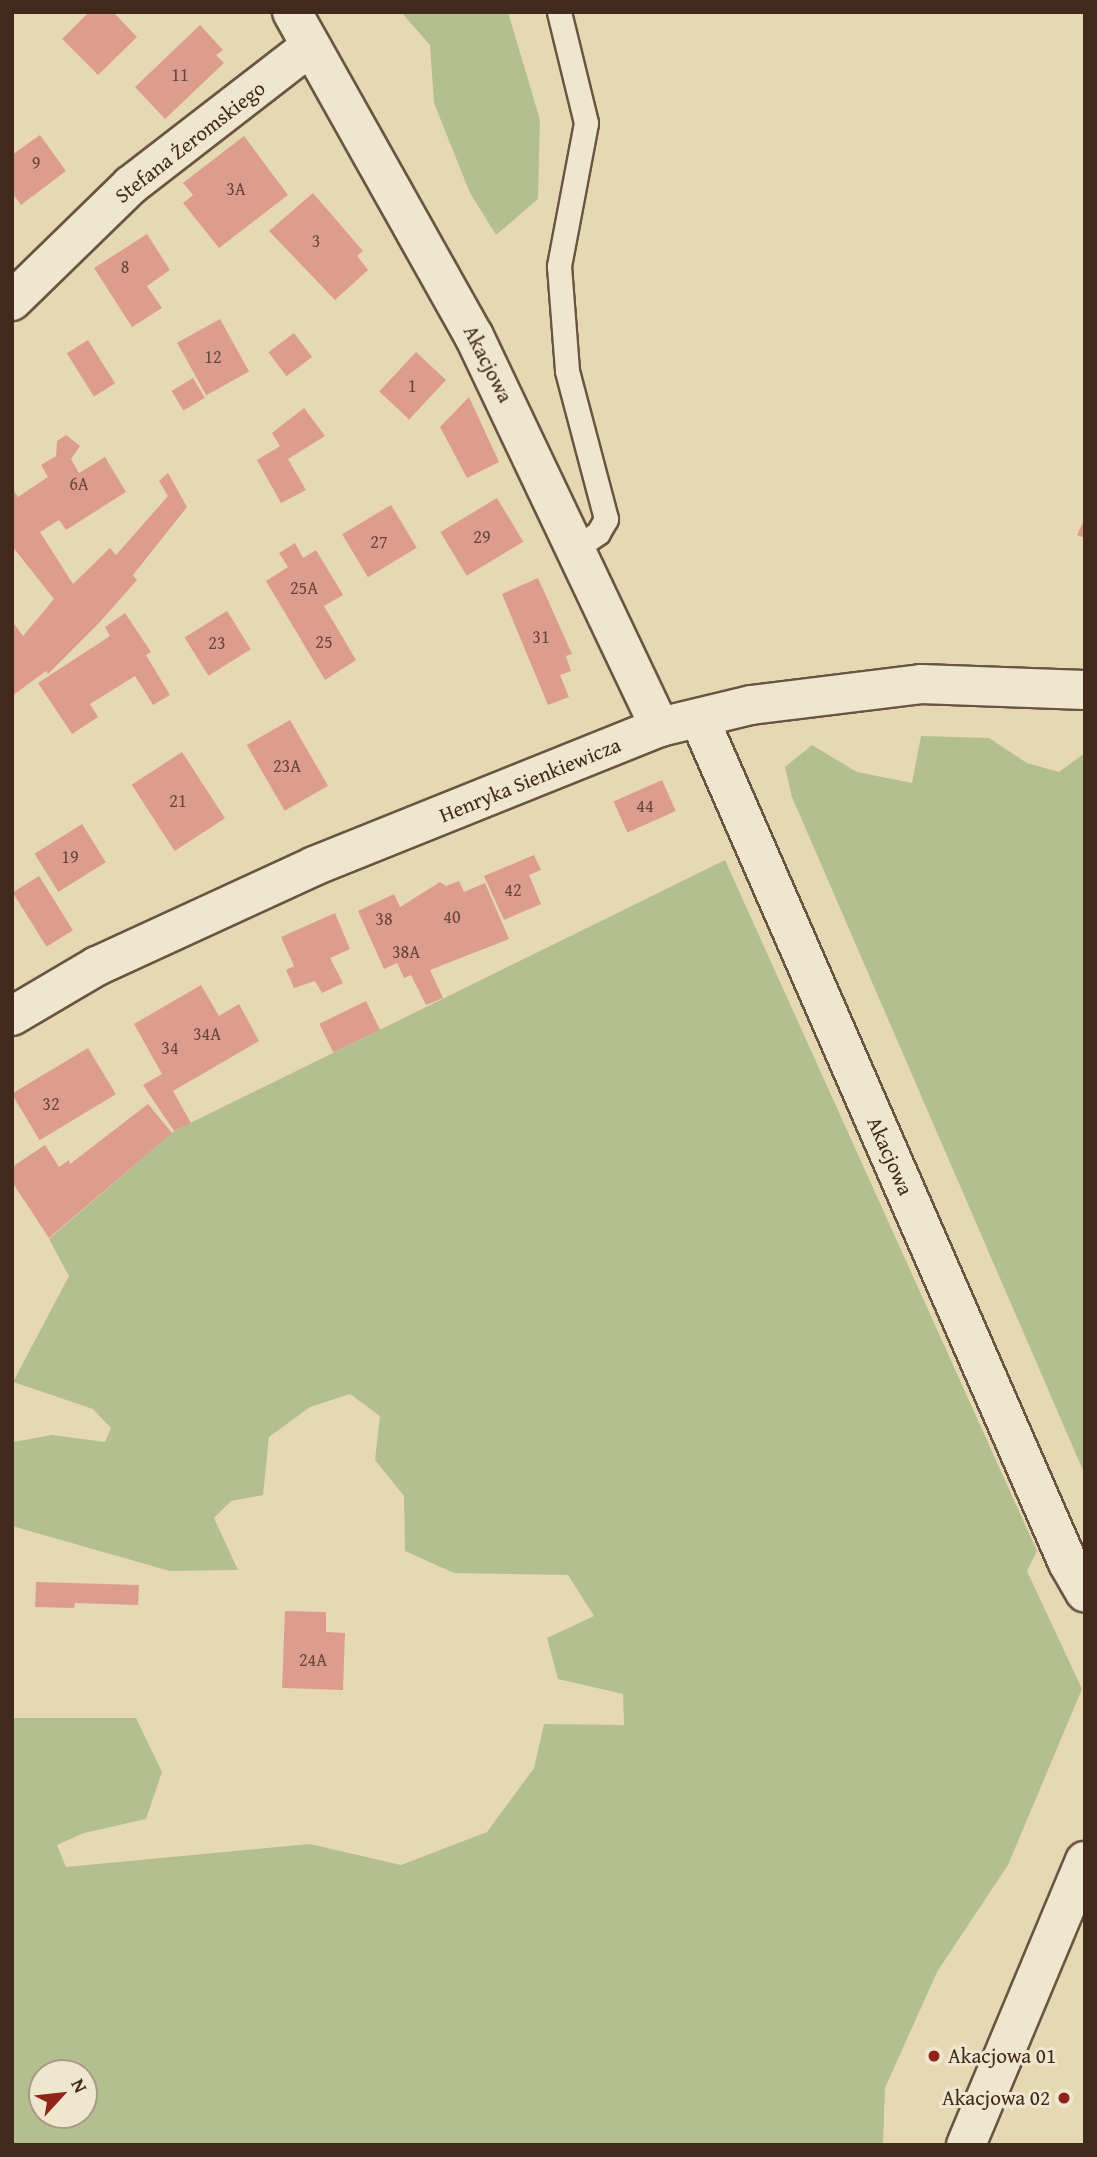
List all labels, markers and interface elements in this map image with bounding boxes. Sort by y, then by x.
house number: 11 [171,64,189,86]
street label: Stefana Żeromskiego [110,76,270,208]
house number: 9 [32,152,40,174]
house number: 3A [226,178,246,200]
house number: 3 [312,230,320,252]
house number: 8 [121,256,129,278]
street label: Akacjowa [458,321,518,407]
house number: 12 [204,346,222,368]
house number: 1 [408,375,416,397]
house number: 6A [69,473,89,495]
house number: 29 [473,526,491,548]
house number: 27 [370,531,388,553]
house number: 25A [290,577,318,599]
house number: 31 [532,626,550,648]
house number: 25 [315,631,333,653]
house number: 23 [208,632,226,654]
street label: Henryka Sienkiewicza [436,732,624,828]
house number: 23A [273,755,301,777]
house number: 21 [169,790,187,812]
house number: 44 [636,795,654,817]
house number: 19 [61,846,79,868]
house number: 42 [504,879,522,901]
house number: 40 [443,906,461,928]
house number: 38 [375,908,393,930]
house number: 38A [392,941,420,963]
house number: 34A [193,1023,221,1045]
house number: 34 [161,1037,179,1059]
house number: 32 [42,1093,60,1115]
street label: Akacjowa [862,1113,918,1199]
house number: 24A [299,1649,327,1671]
place label: Akacjowa 01 [948,2043,1056,2069]
marker: Akacjowa 01 [926,2048,942,2064]
north arrow [28,2059,98,2129]
text: N [65,2073,95,2097]
place label: Akacjowa 02 [942,2085,1050,2111]
marker: Akacjowa 02 [1056,2090,1072,2106]

